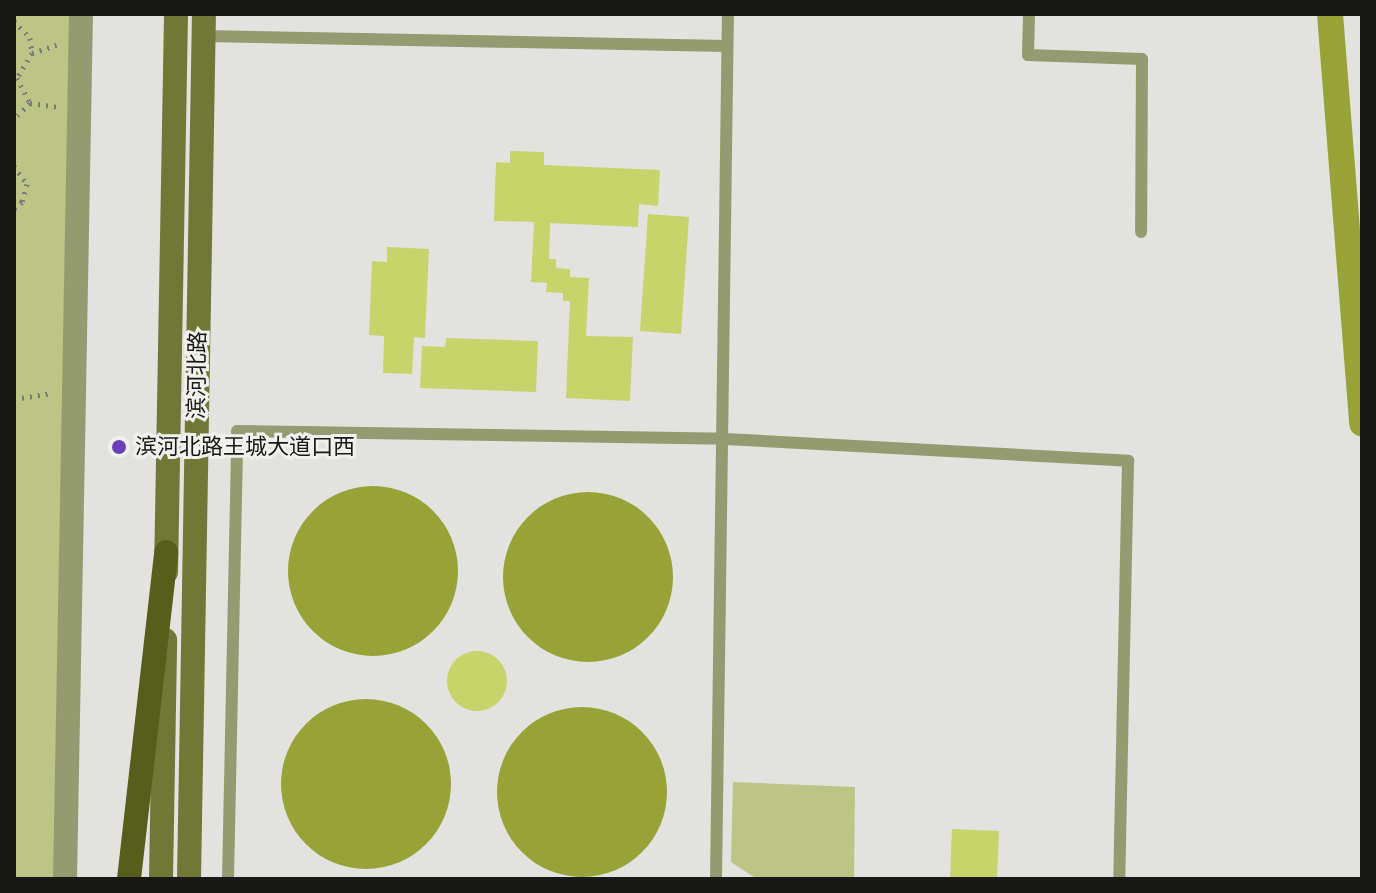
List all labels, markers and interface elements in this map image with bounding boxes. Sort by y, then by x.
street label: 滨河北路 [183,331,211,419]
place label: 滨河北路王城大道口西 [135,434,355,460]
marker: 滨河北路王城大道口西 [110,438,128,456]

